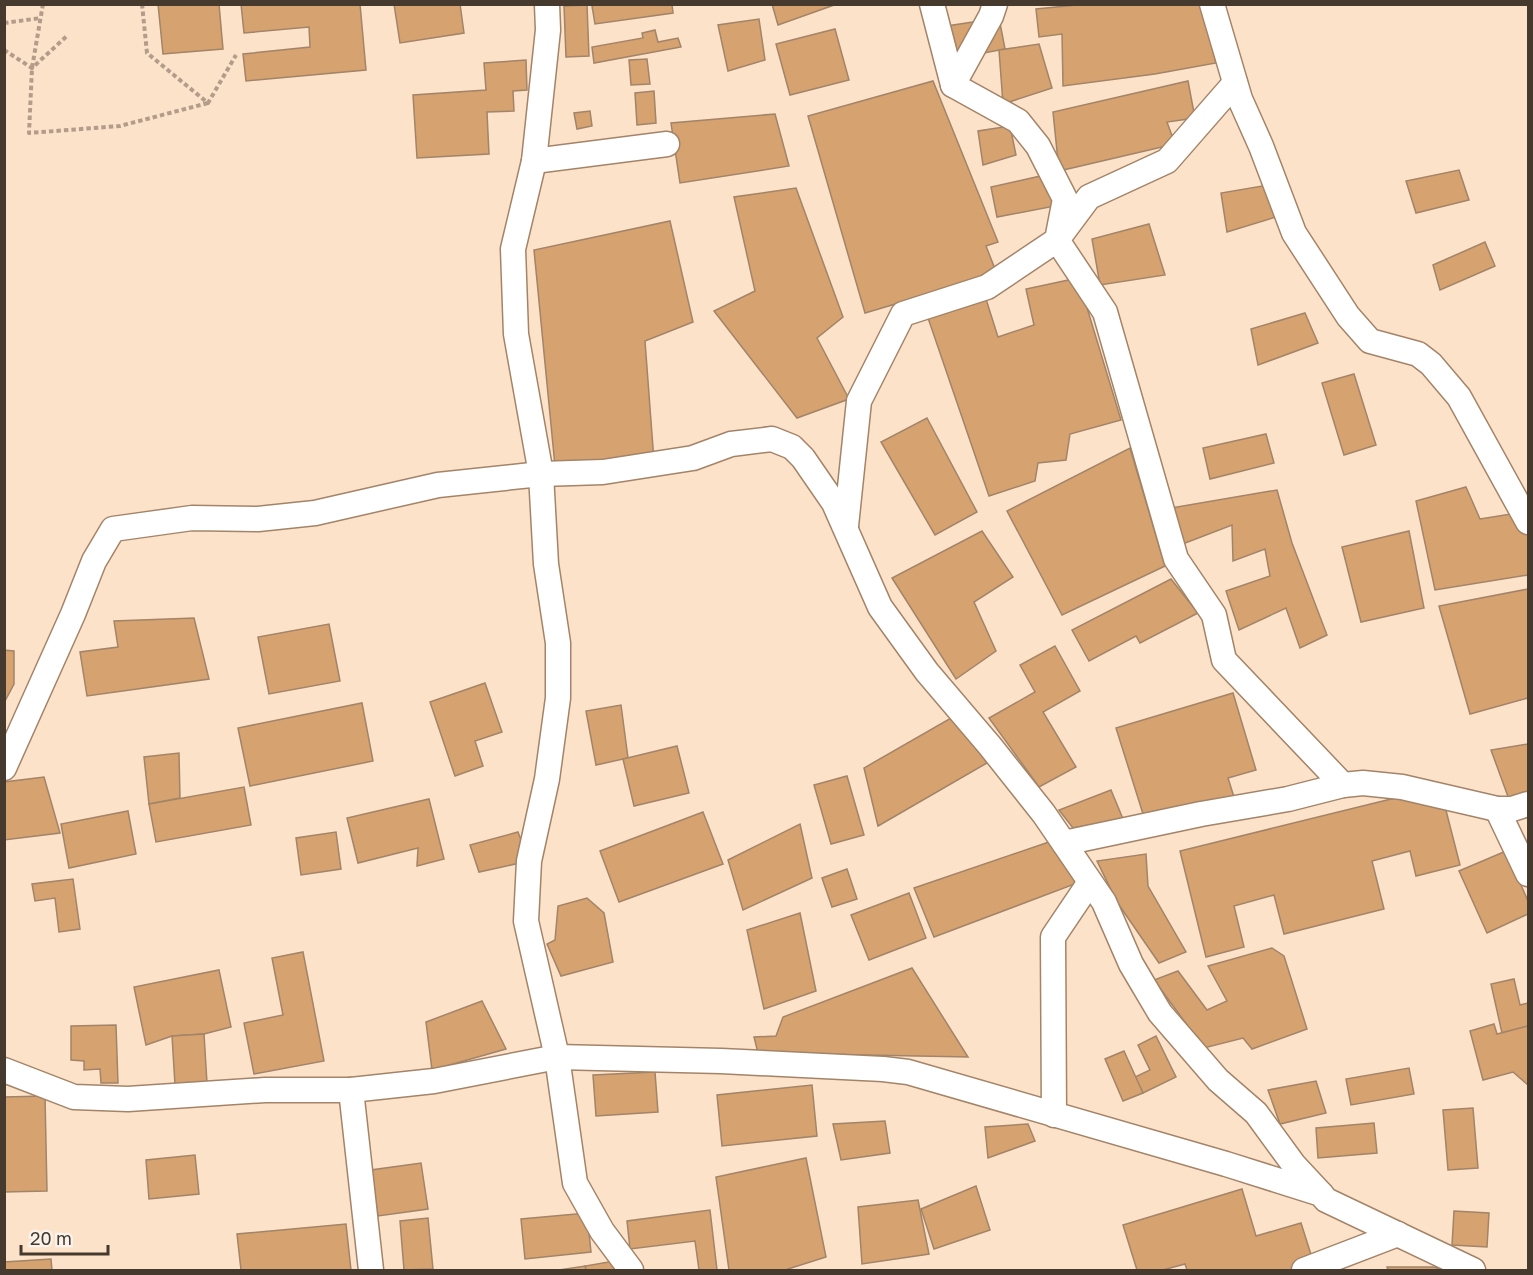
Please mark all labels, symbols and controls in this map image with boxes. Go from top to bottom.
scale bar [21,1218,108,1256]
text: 20 m [30,1227,72,1249]

